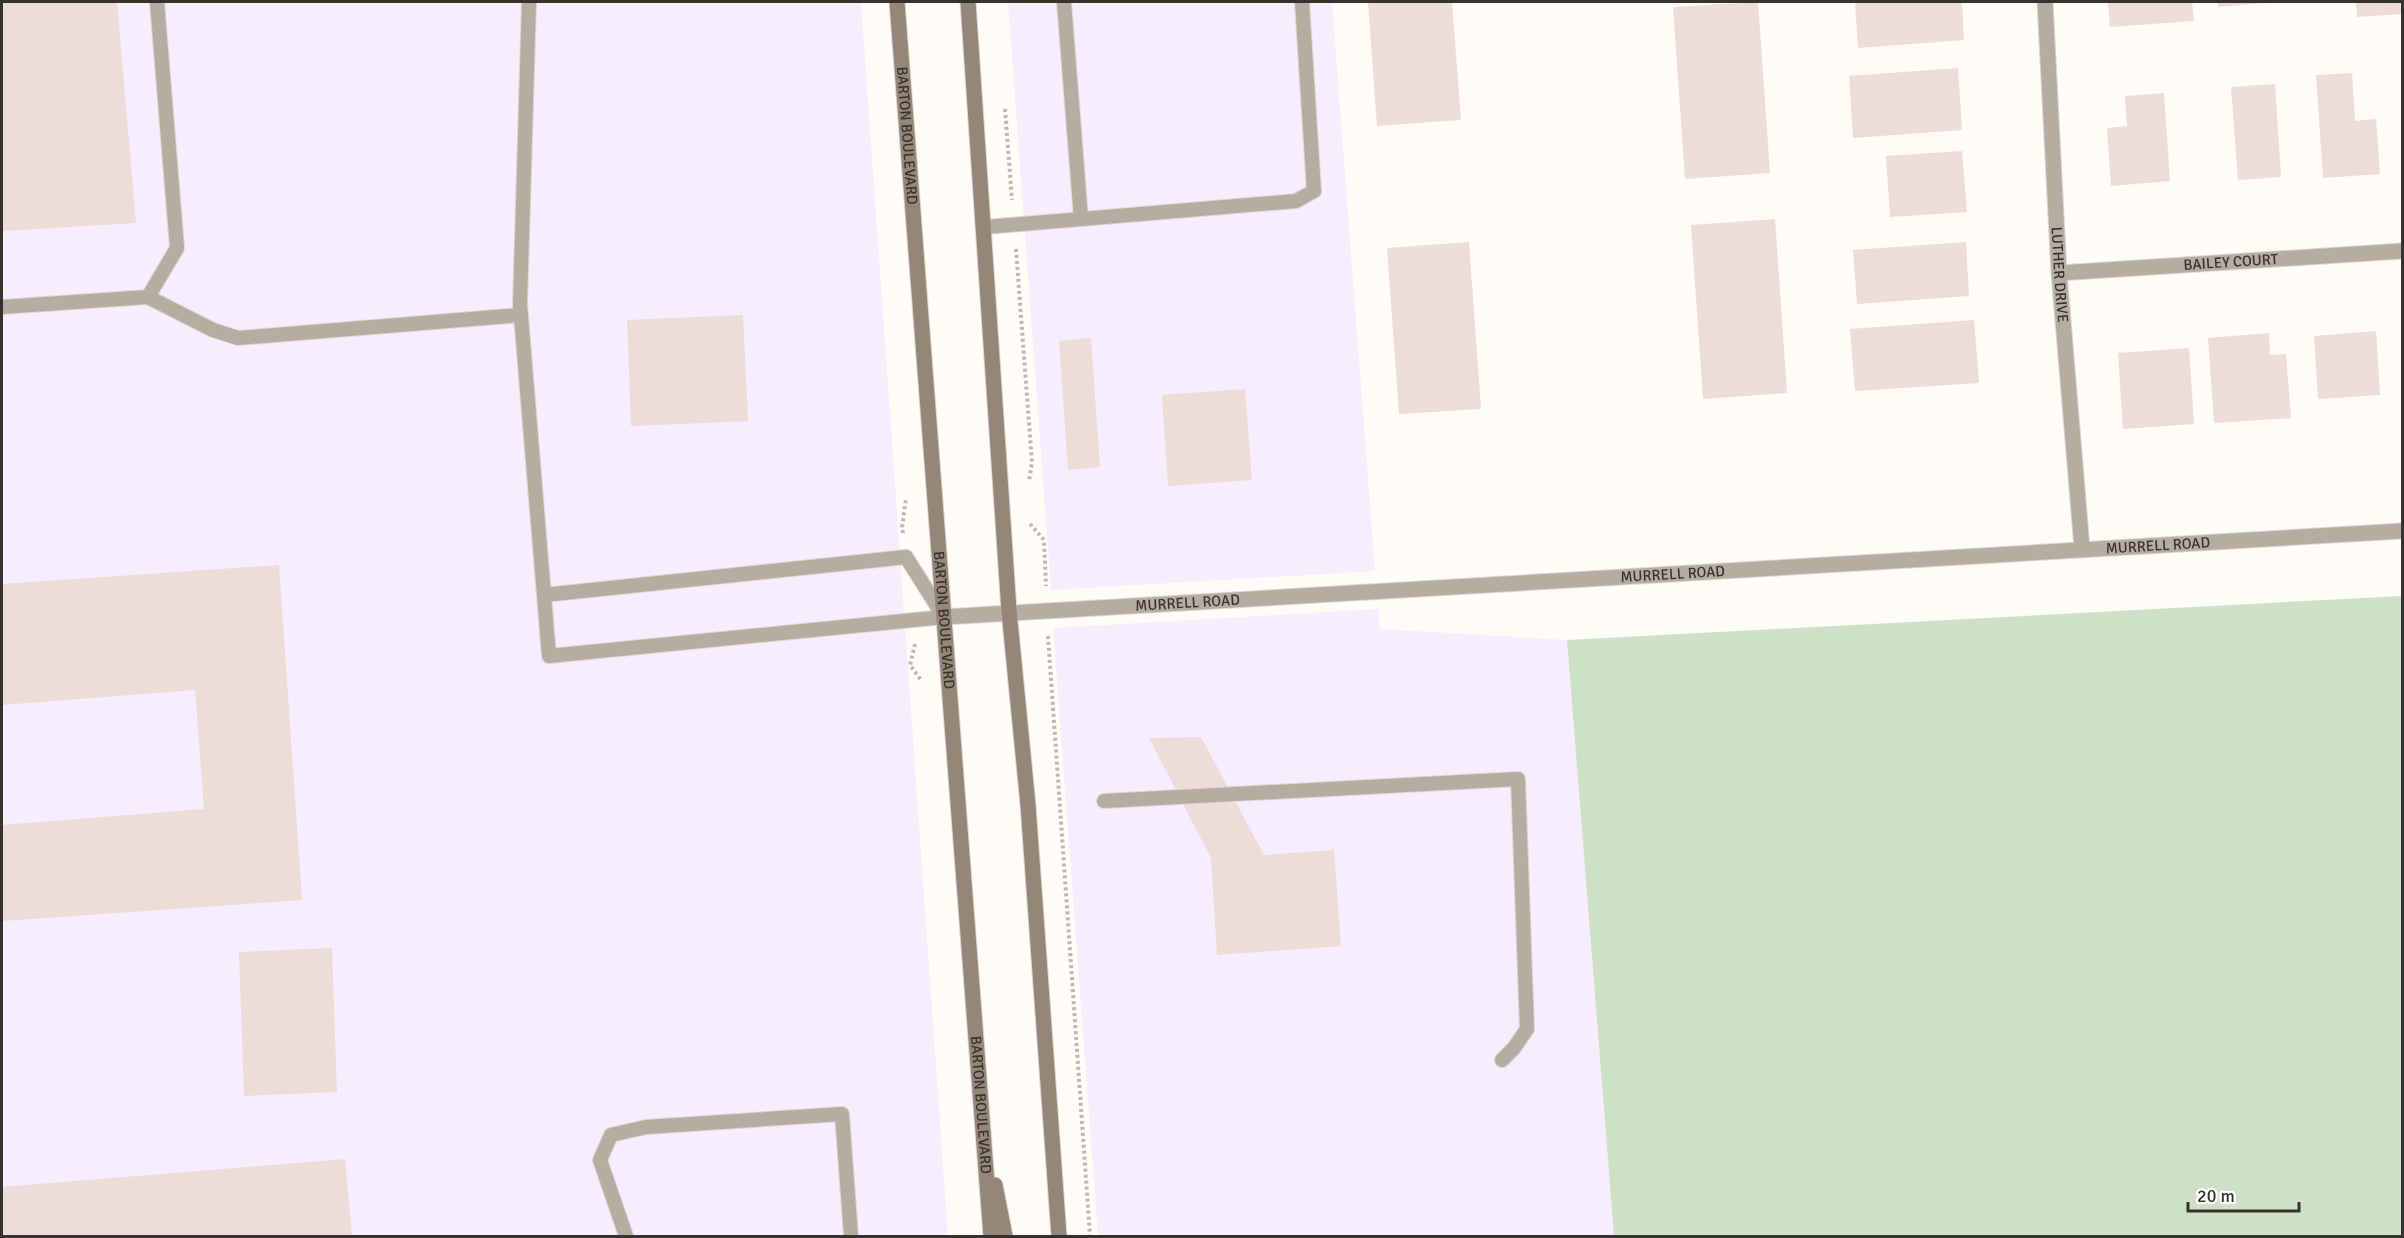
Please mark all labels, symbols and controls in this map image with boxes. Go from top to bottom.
street label: BARTON BOULEVARD [893,66,921,205]
street label: LUTHER DRIVE [2048,226,2072,323]
street label: BAILEY COURT [2183,250,2279,274]
street label: MURRELL ROAD [2105,533,2211,557]
street label: BARTON BOULEVARD [930,551,958,690]
street label: MURRELL ROAD [1620,562,1726,586]
street label: MURRELL ROAD [1135,591,1240,615]
street label: BARTON BOULEVARD [967,1035,995,1174]
scale bar [2188,1175,2299,1213]
text: 20 m [2197,1185,2235,1207]

